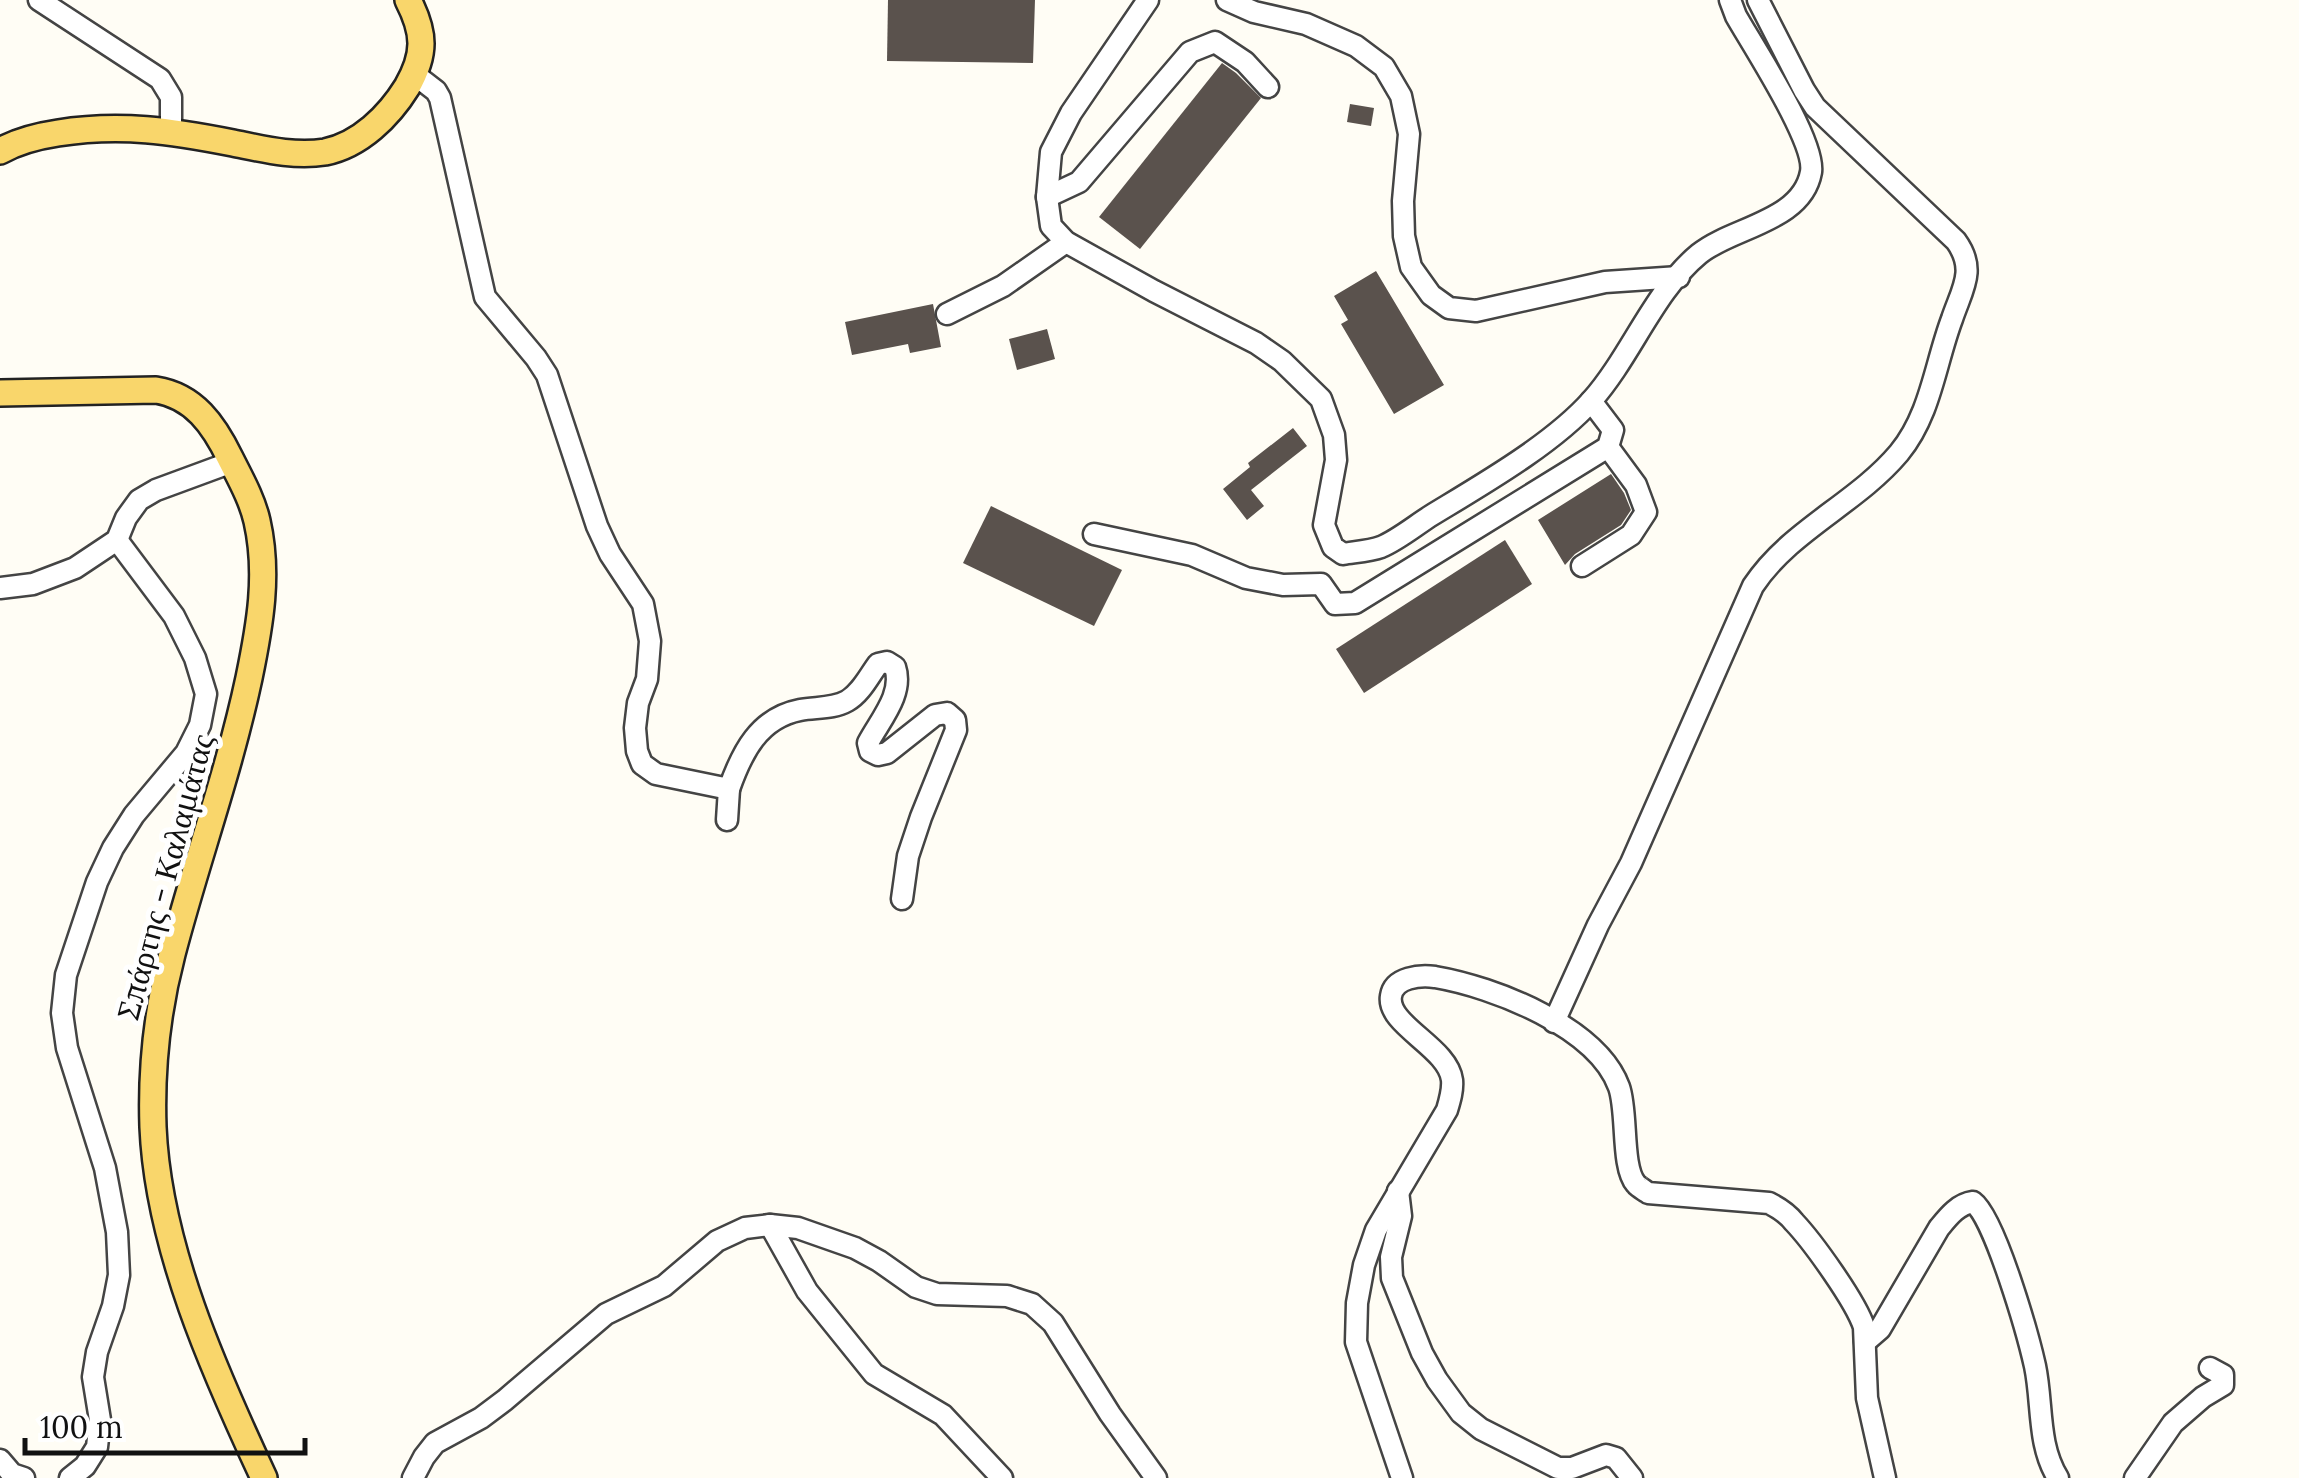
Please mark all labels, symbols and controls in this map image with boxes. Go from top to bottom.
street label: Σπάρτης - Καλαμάτας [107,729,222,1024]
scale bar [25,1393,305,1455]
text: 100 m [40,1408,123,1446]

